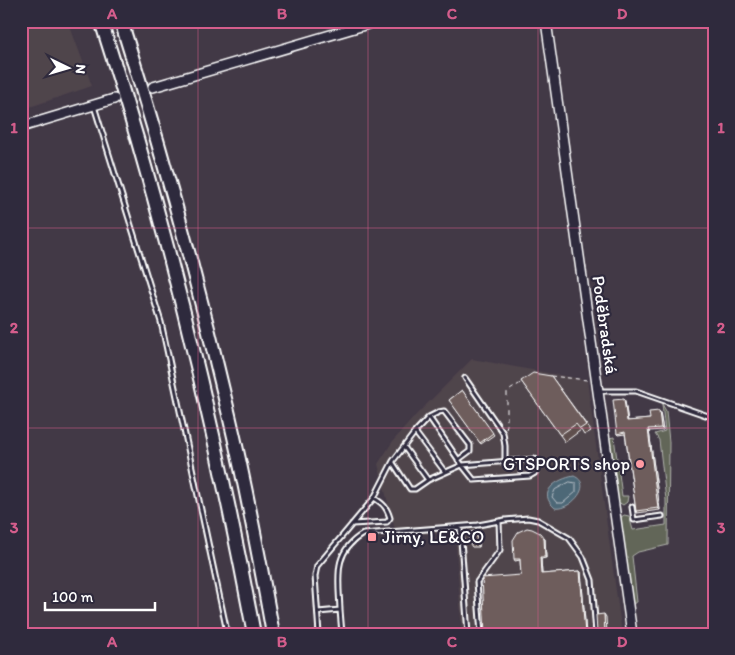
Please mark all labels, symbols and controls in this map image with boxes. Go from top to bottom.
text: A [106,4,118,23]
text: B [277,4,288,23]
text: C [447,4,458,23]
text: D [617,4,628,23]
north arrow [42,42,92,92]
text: N [72,64,89,75]
text: 1 [10,118,18,137]
text: 1 [717,118,725,137]
street label: Poděbradská [587,274,623,376]
text: 2 [10,318,19,337]
text: 2 [717,318,726,337]
place label: GTSPORTS shop [503,453,630,475]
marker: GTSPORTS shop [634,458,646,470]
text: 3 [10,518,19,537]
text: 3 [717,518,726,537]
place label: Jirny, LE&CO [382,526,484,548]
marker: Jirny, LE&CO [366,531,378,543]
scale bar [45,580,155,612]
text: 100 m [52,588,94,606]
text: A [106,632,118,651]
text: B [277,632,288,651]
text: C [447,632,458,651]
text: D [617,632,628,651]

